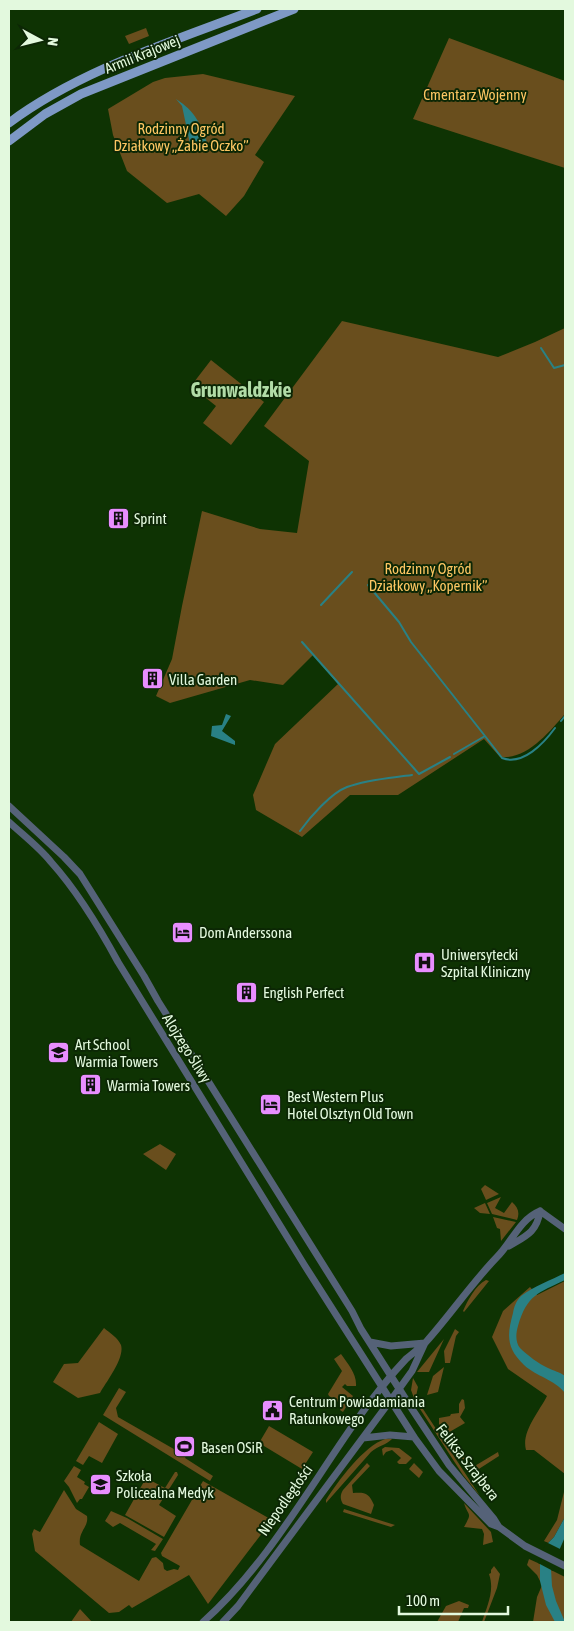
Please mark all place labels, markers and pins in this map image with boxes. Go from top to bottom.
building icon: Sprint [106,506,130,530]
place label: Sprint [134,510,167,527]
building icon: Villa Garden [141,667,165,691]
place label: Villa Garden [169,671,237,688]
hotel icon: Dom Anderssona [171,920,195,944]
place label: Dom Anderssona [199,924,292,941]
place label: Uniwersytecki Szpital Kliniczny [441,946,531,980]
hospital icon: Uniwersytecki Szpital Kliniczny [413,951,437,975]
building icon: English Perfect [235,980,259,1004]
place label: English Perfect [263,984,344,1001]
place label: Art School Warmia Towers [75,1036,158,1070]
school or university icon: Art School Warmia Towers [47,1041,71,1065]
building icon: Warmia Towers [79,1073,103,1097]
place label: Warmia Towers [107,1077,190,1094]
place label: Best Western Plus Hotel Olsztyn Old Town [287,1088,414,1122]
hotel icon: Best Western Plus Hotel Olsztyn Old Town [259,1093,283,1117]
place label: Centrum Powiadamiania Ratunkowego [289,1393,425,1427]
public building icon: Centrum Powiadamiania Ratunkowego [261,1398,285,1422]
sports icon: Basen OSiR [173,1435,197,1459]
place label: Basen OSiR [201,1439,263,1456]
place label: Szkoła Policealna Medyk [116,1467,214,1501]
school or university icon: Szkoła Policealna Medyk [88,1472,112,1496]

